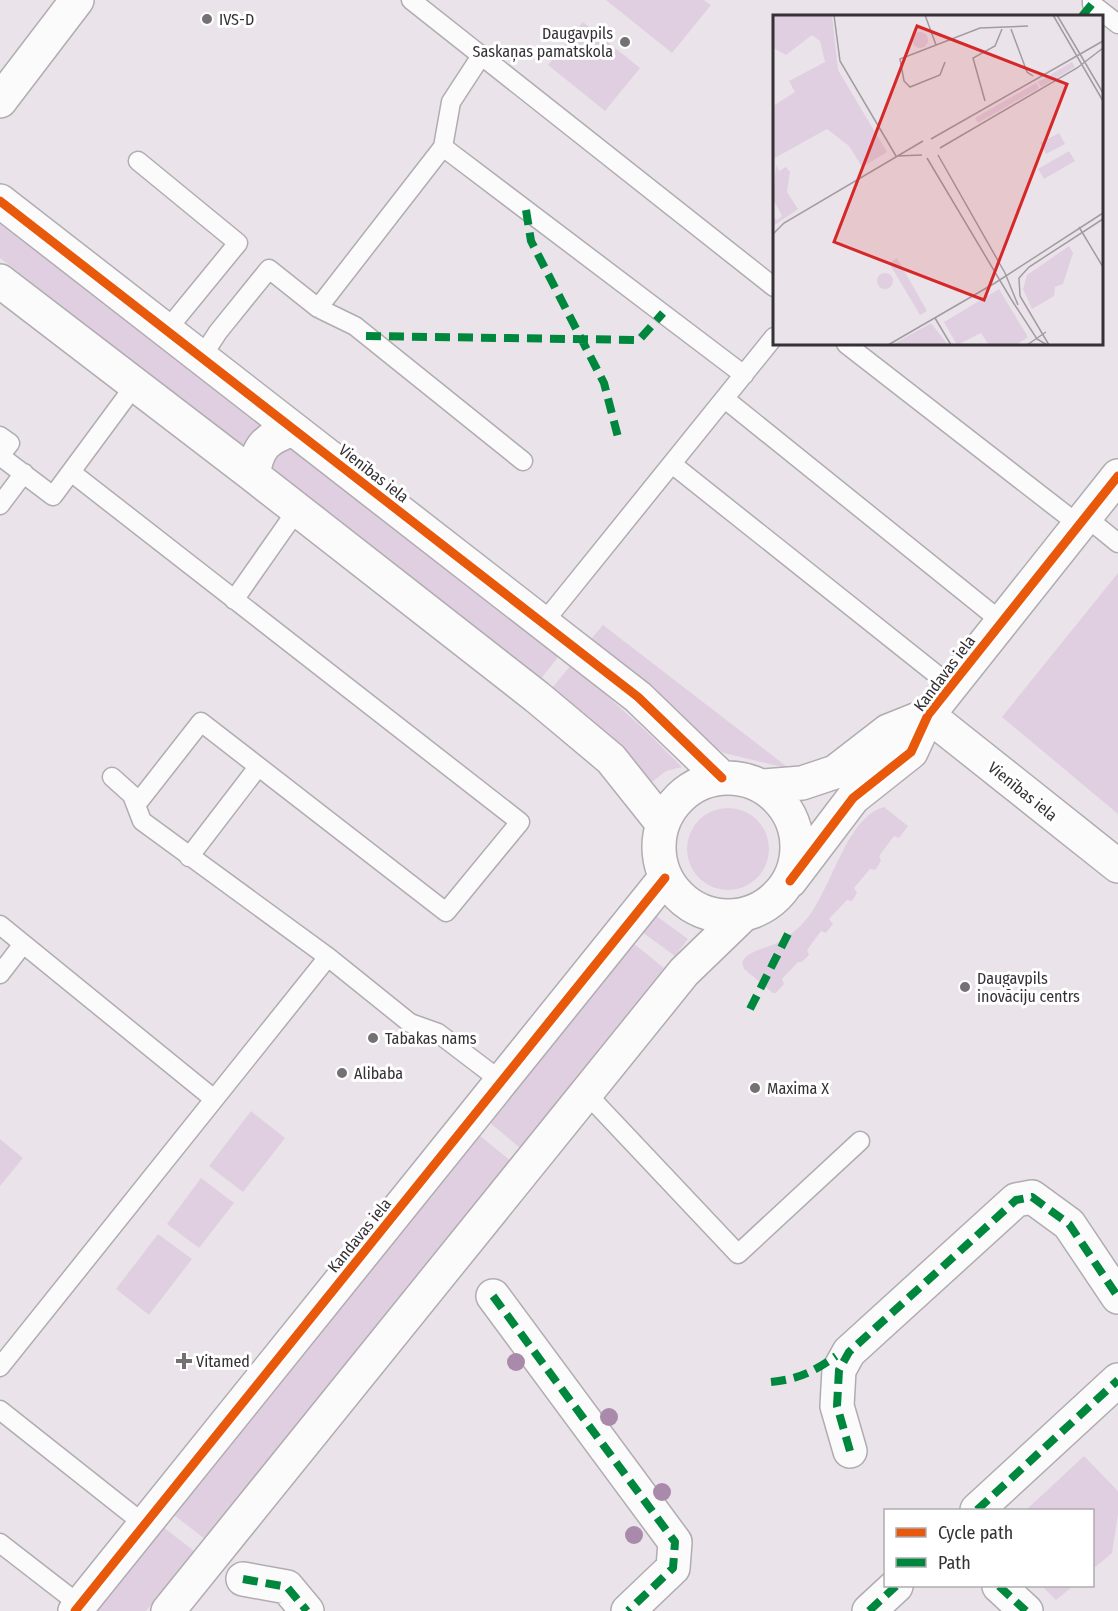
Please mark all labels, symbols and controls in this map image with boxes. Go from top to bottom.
place label: IVS-D [219,10,254,29]
marker: IVS-D [200,12,214,26]
inset map [773,15,1103,345]
place label: Daugavpils Saskaņas pamatskola [473,24,613,62]
marker: Daugavpils Saskaņas pamatskola [618,35,632,49]
street label: Vienības iela [335,440,412,507]
street label: Kandavas iela [910,632,979,715]
street label: Vienības iela [984,758,1061,825]
place label: Daugavpils inovāciju centrs [977,969,1080,1006]
marker: Daugavpils inovāciju centrs [958,980,972,994]
place label: Tabakas nams [385,1029,477,1048]
marker: Tabakas nams [366,1031,380,1045]
place label: Alibaba [354,1064,403,1083]
marker: Alibaba [335,1066,349,1080]
place label: Maxima X [767,1079,829,1098]
marker: Maxima X [748,1081,762,1095]
street label: Kandavas iela [324,1194,395,1276]
place label: Vitamed [196,1352,250,1371]
marker: Vitamed [177,1354,191,1368]
legend [884,1509,1094,1587]
text: Cycle path [938,1522,1013,1544]
text: Path [938,1552,971,1574]

